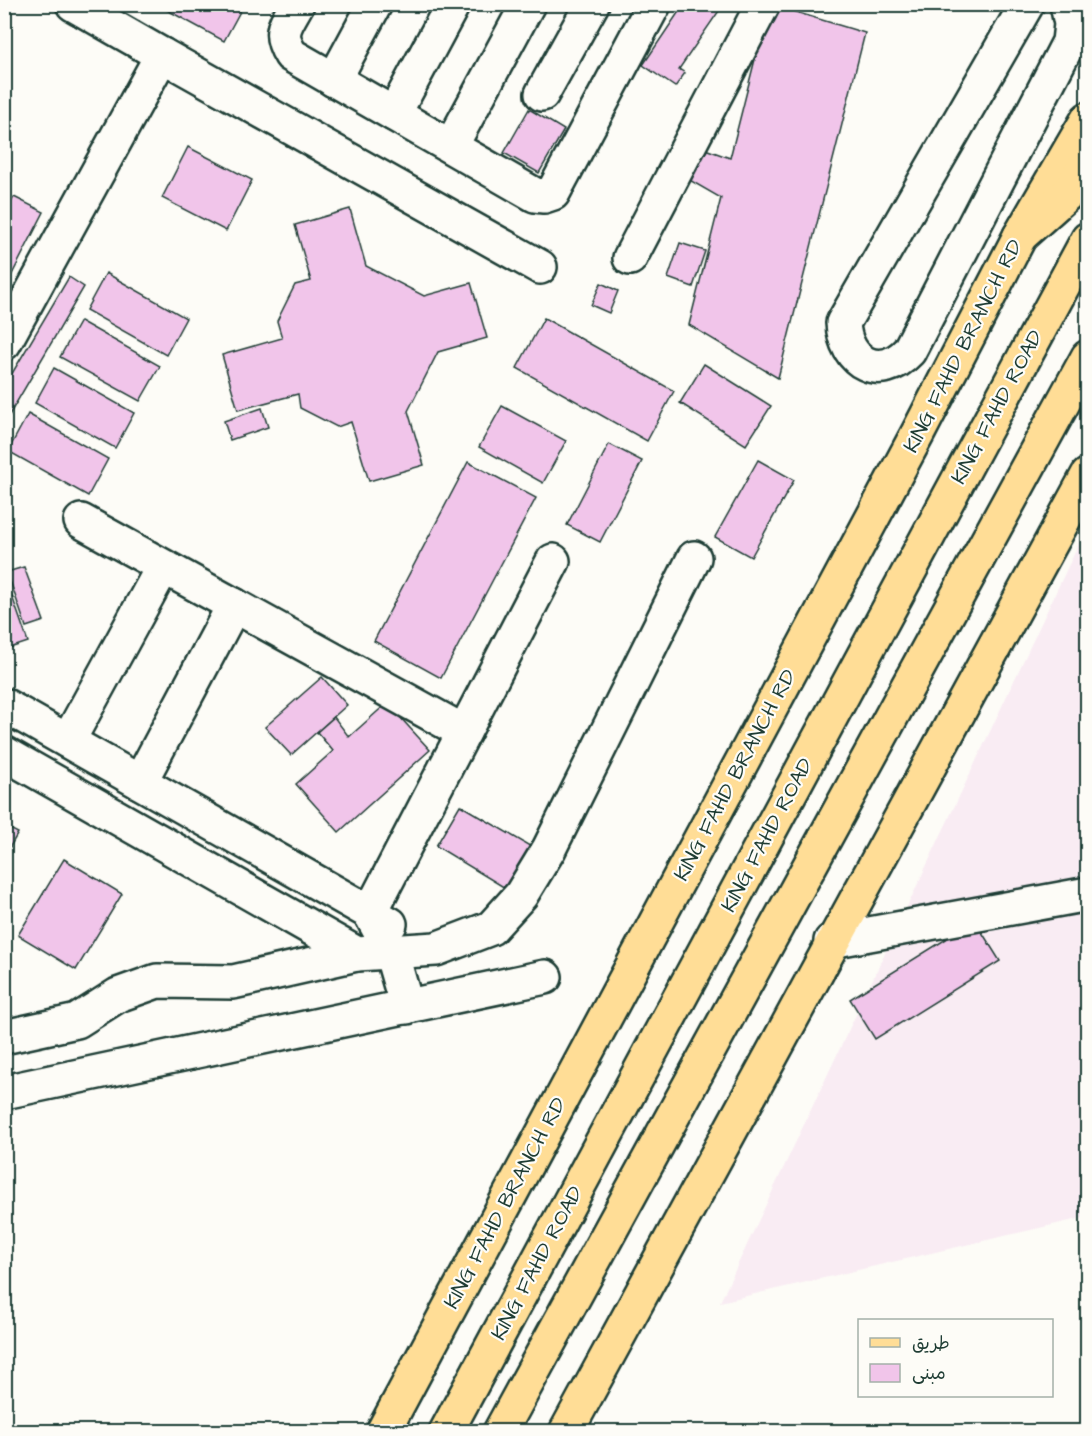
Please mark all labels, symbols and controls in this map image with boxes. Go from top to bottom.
street label: KING FAHD BRANCH RD [897,234,1030,458]
street label: KING FAHD ROAD [944,324,1050,489]
street label: KING FAHD BRANCH RD [667,664,803,886]
street label: KING FAHD ROAD [714,752,820,917]
street label: KING FAHD BRANCH RD [437,1092,573,1314]
street label: KING FAHD ROAD [484,1180,590,1345]
legend [858,1319,1053,1397]
text: طريق [912,1331,950,1356]
text: مبنى [912,1361,946,1386]

